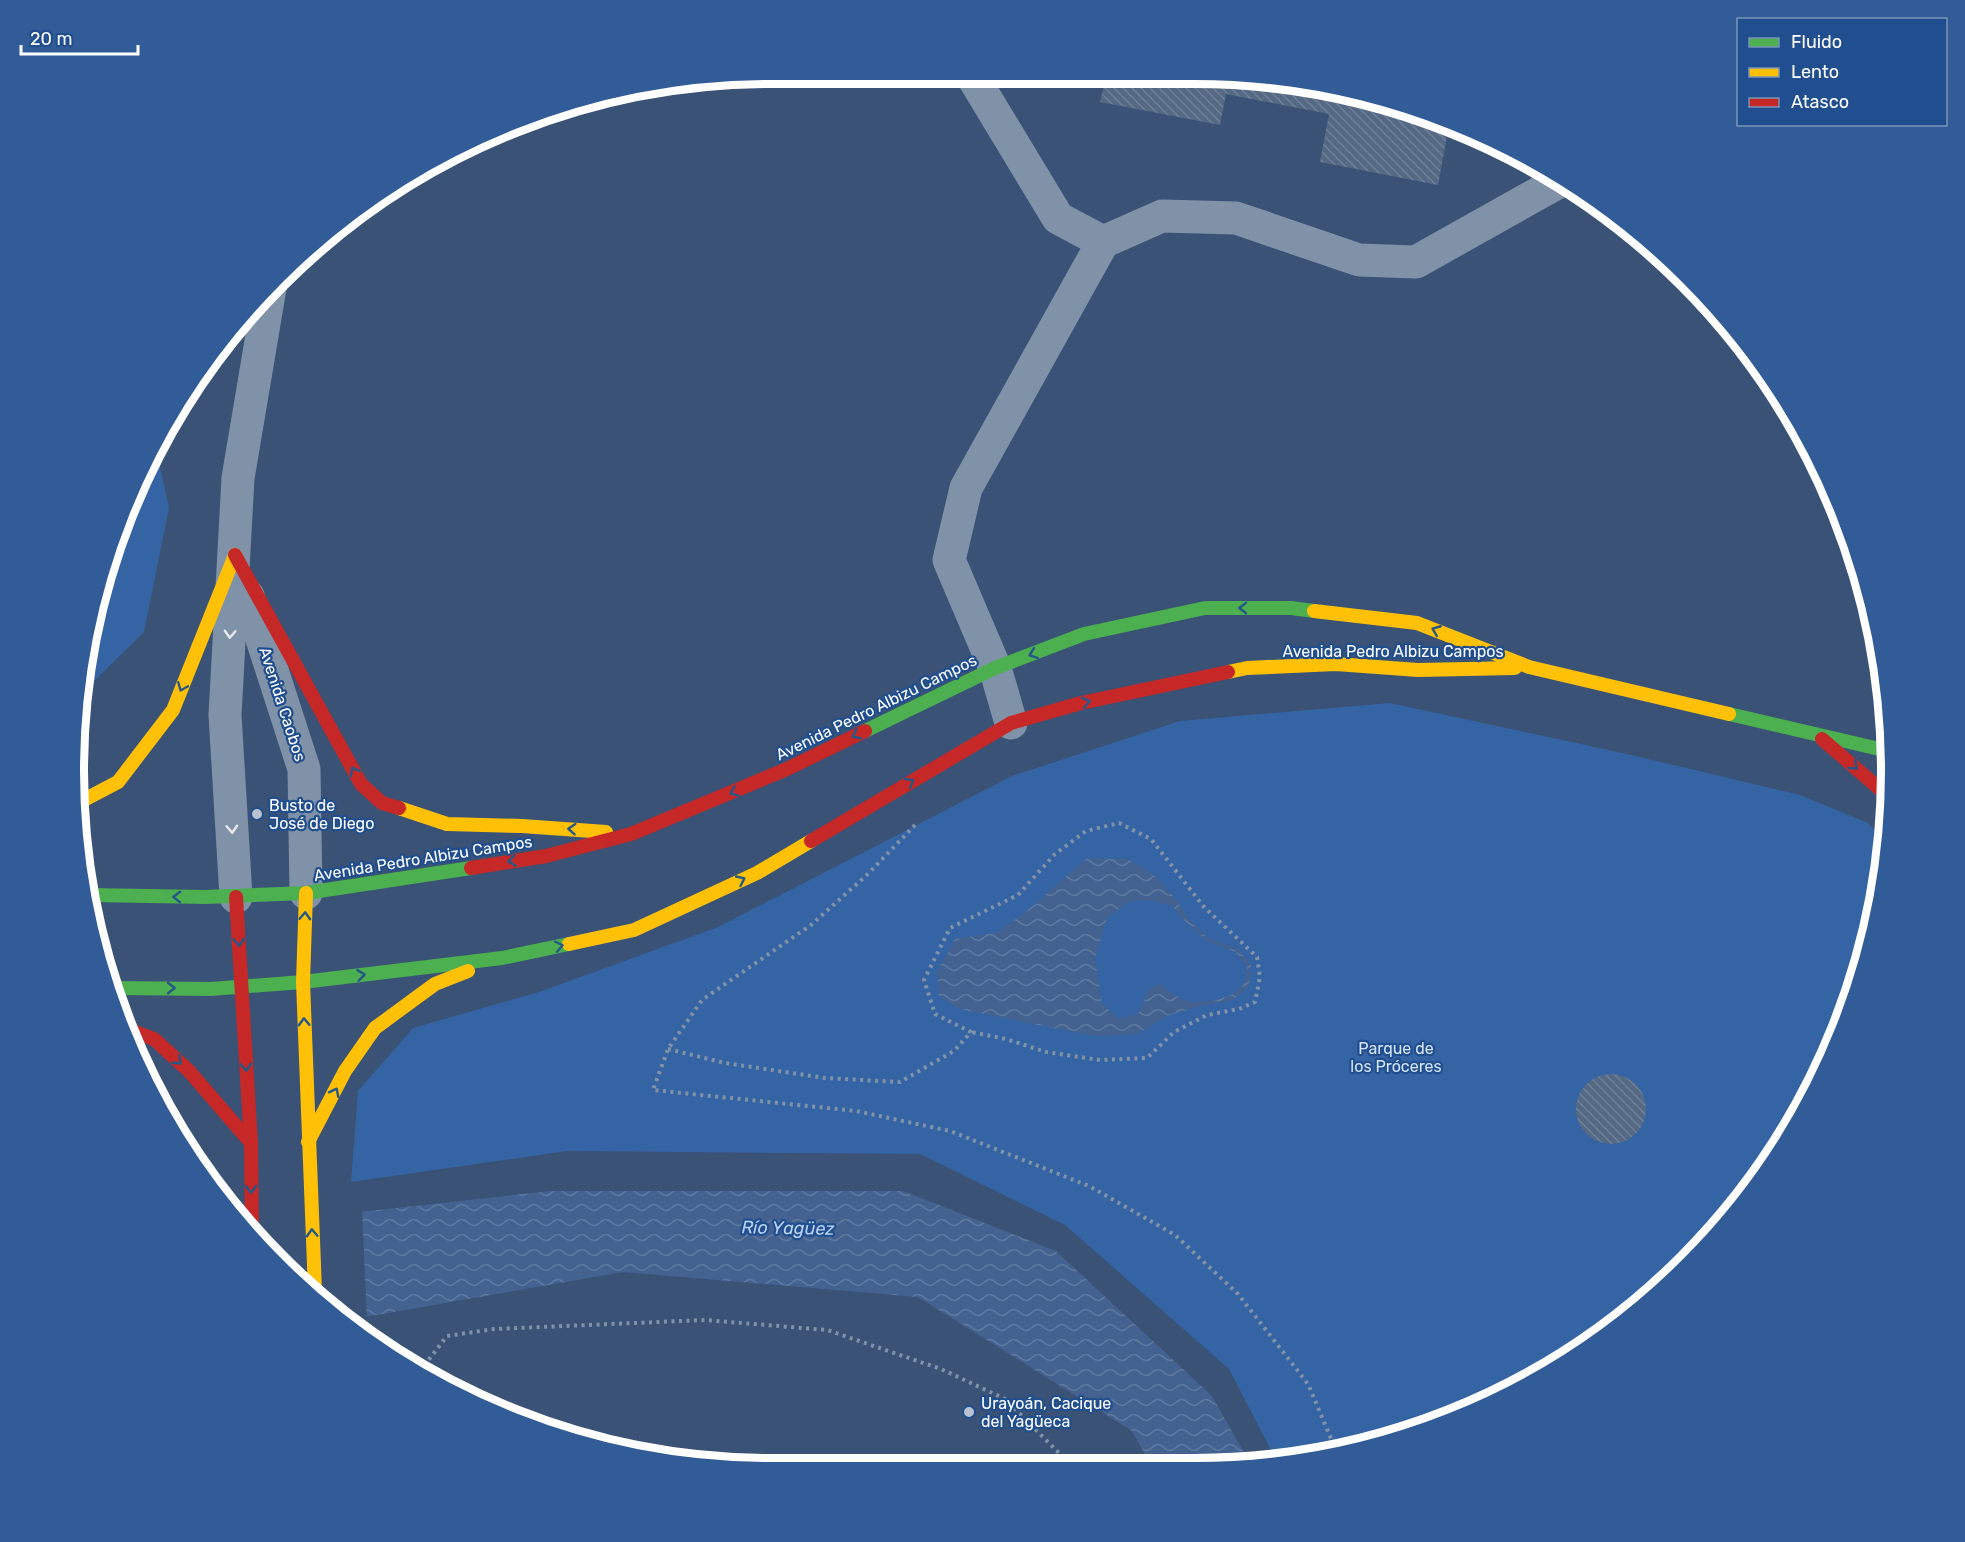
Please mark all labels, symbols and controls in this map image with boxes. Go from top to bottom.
scale bar [21,18,138,56]
legend [1737,18,1947,126]
text: 20 m [30,28,72,50]
text: Fluido [1791,31,1842,53]
text: Lento [1791,61,1839,83]
text: Atasco [1791,91,1849,113]
one-way arrow [1239,602,1248,614]
one-way arrow [1431,625,1442,637]
one-way arrow [224,630,237,639]
street label: Avenida Pedro Albizu Campos [1282,642,1504,661]
street label: Avenida Caobos [255,645,310,764]
one-way arrow [1029,646,1039,659]
street label: Avenida Pedro Albizu Campos [773,650,980,764]
one-way arrow [177,681,189,692]
one-way arrow [1080,696,1090,709]
one-way arrow [852,728,863,739]
one-way arrow [1847,759,1858,770]
one-way arrow [350,767,361,777]
one-way arrow [904,778,914,790]
one-way arrow [729,785,740,797]
place label: Busto de José de Diego [269,796,374,833]
marker: Busto de José de Diego [250,807,264,821]
one-way arrow [568,823,577,836]
one-way arrow [225,824,238,833]
street label: Avenida Pedro Albizu Campos [312,832,534,885]
one-way arrow [508,855,517,867]
one-way arrow [735,876,746,888]
one-way arrow [173,891,182,903]
one-way arrow [299,912,312,921]
one-way arrow [232,938,245,947]
one-way arrow [553,940,563,953]
one-way arrow [356,969,365,982]
one-way arrow [166,982,175,994]
one-way arrow [297,1018,310,1027]
park label: Parque de los Próceres [1350,1039,1442,1076]
one-way arrow [171,1054,182,1065]
one-way arrow [240,1063,253,1072]
one-way arrow [327,1087,339,1098]
one-way arrow [245,1185,258,1194]
water label: Río Yagüez [741,1216,835,1240]
one-way arrow [306,1228,319,1237]
place label: Urayoán, Cacique del Yagüeca [981,1394,1111,1431]
marker: Urayoán, Cacique del Yagüeca [962,1405,976,1419]

